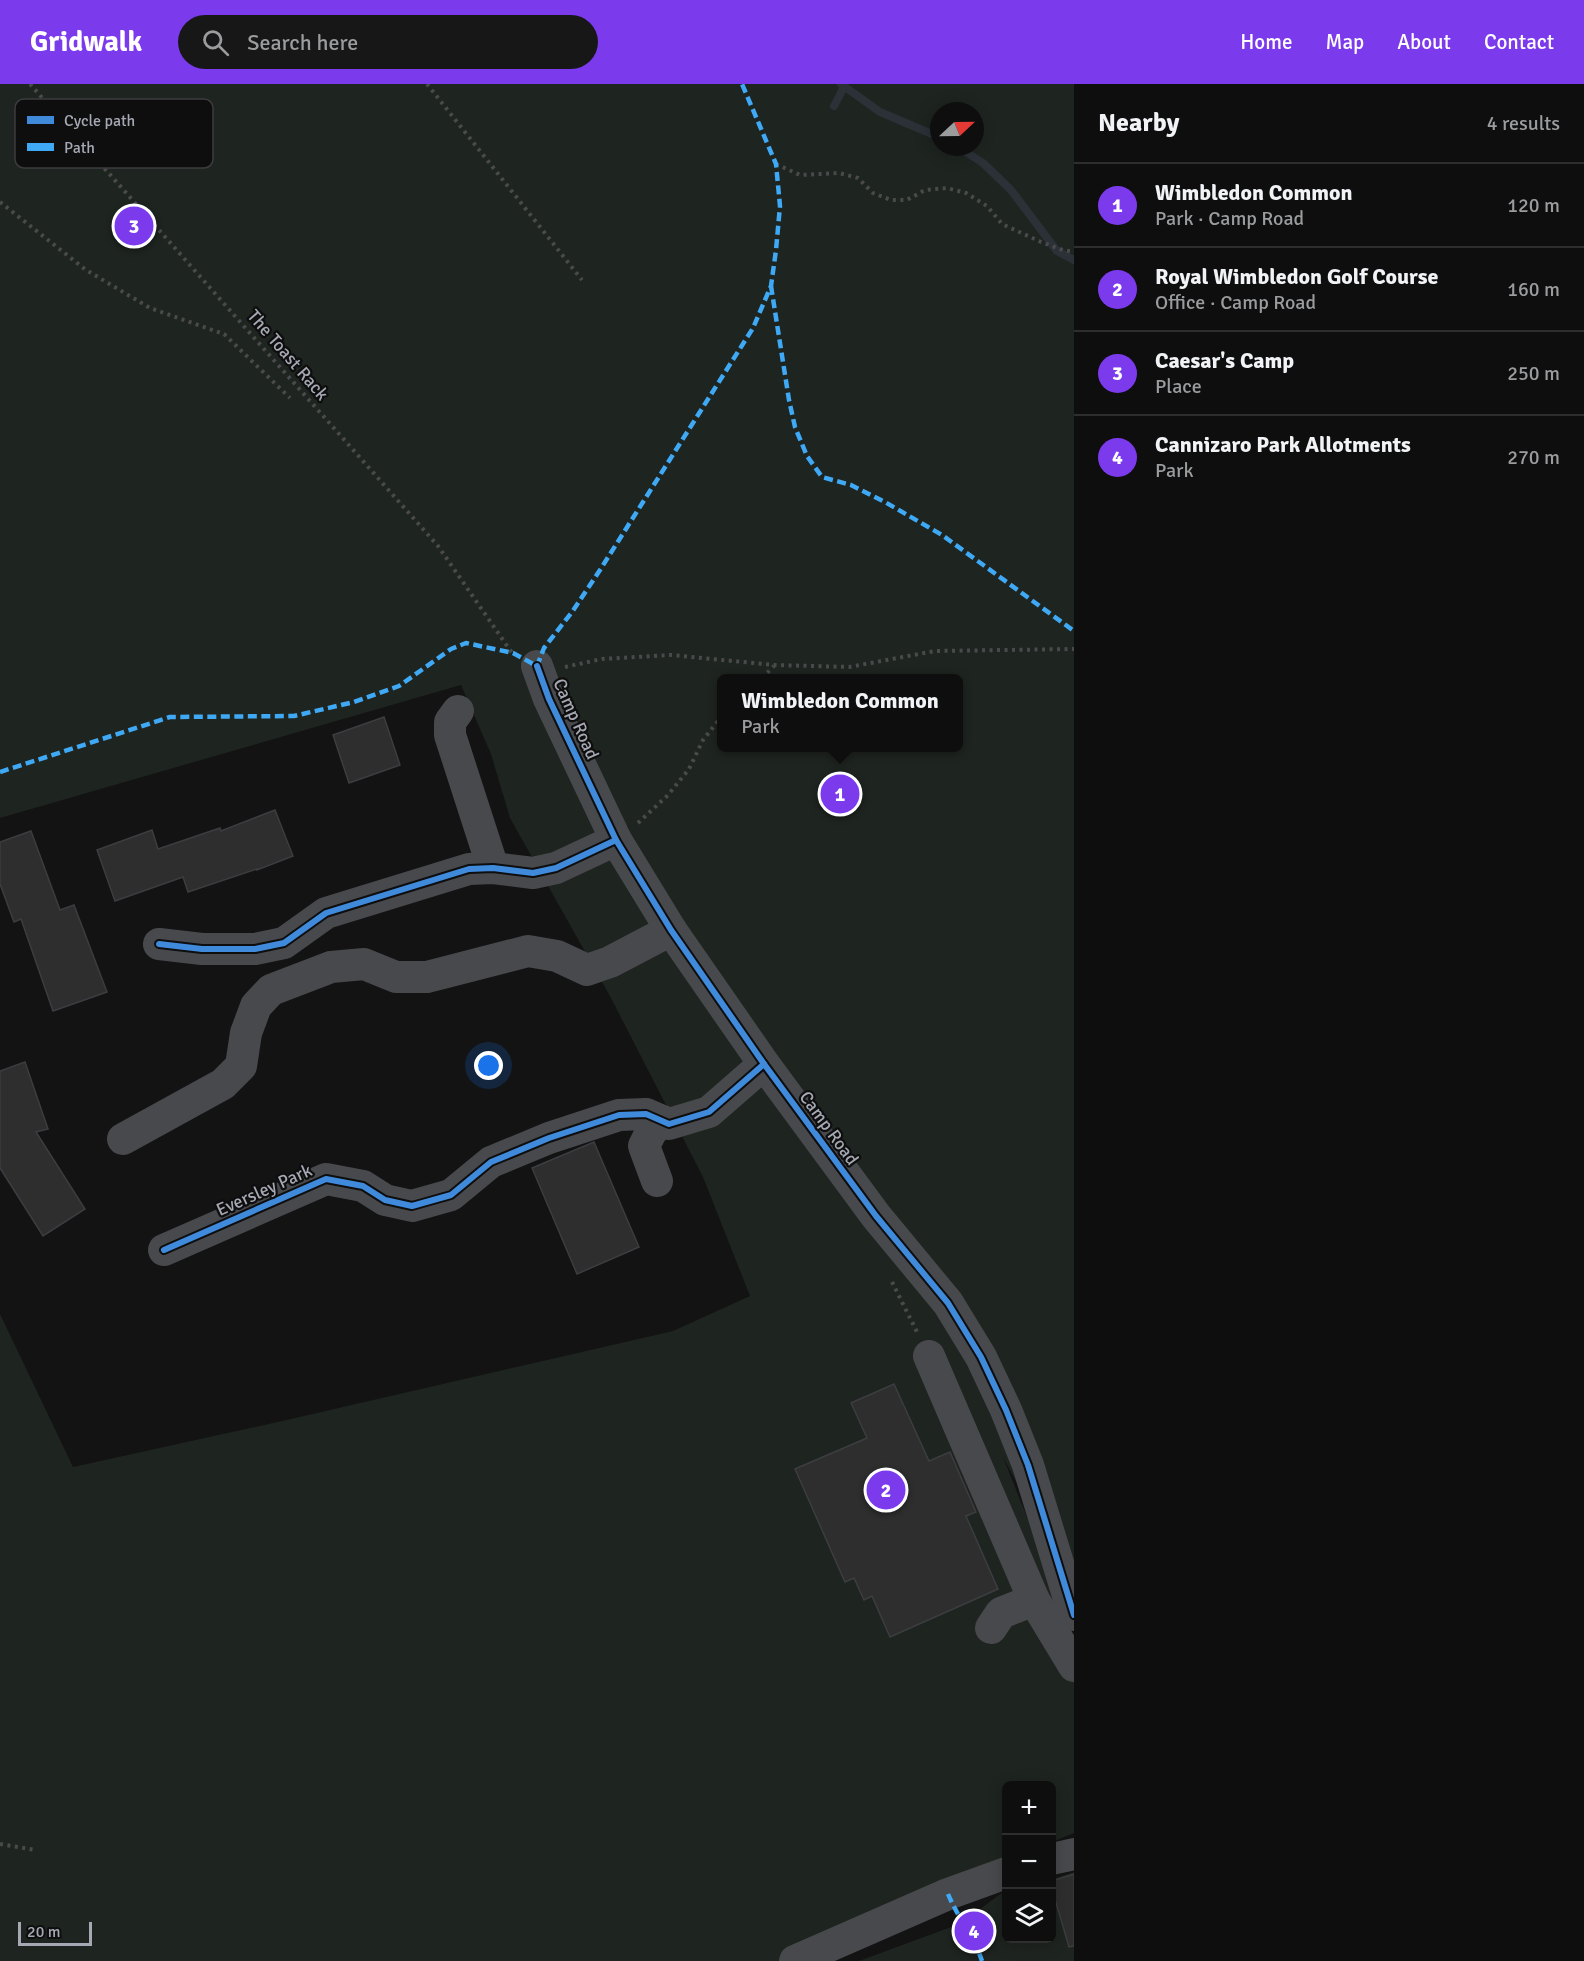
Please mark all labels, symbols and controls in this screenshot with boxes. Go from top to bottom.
search box [178,15,598,69]
text: Gridwalk [30,25,142,59]
icon: search [199,26,232,59]
text: Search here [247,29,358,56]
text: Home [1240,29,1293,55]
text: Map [1326,29,1364,55]
text: About [1397,29,1451,55]
text: Contact [1484,29,1554,55]
legend [15,99,213,168]
north arrow [930,102,984,156]
text: Nearby [1098,107,1179,139]
text: Cycle path [64,111,135,131]
text: 4 results [1487,111,1560,136]
text: Path [64,138,95,158]
text: Wimbledon Common [1155,179,1353,206]
text: 1 [1112,193,1123,218]
text: 120 m [1507,193,1560,218]
pin: 3 [114,204,154,248]
text: Park · Camp Road [1155,206,1304,231]
text: Royal Wimbledon Golf Course [1155,263,1438,290]
text: 2 [1112,277,1123,302]
text: 160 m [1507,277,1560,302]
text: Office · Camp Road [1155,290,1316,315]
street label: The Toast Rack [243,305,333,405]
text: Caesar's Camp [1155,347,1294,374]
text: 3 [1112,361,1123,386]
text: 250 m [1507,361,1560,386]
text: Place [1155,374,1202,399]
text: Cannizaro Park Allotments [1155,431,1411,458]
text: 4 [1112,445,1123,470]
text: 270 m [1507,445,1560,470]
text: Park [1155,458,1193,483]
popup [717,674,963,752]
street label: Camp Road [548,675,604,763]
text: Wimbledon Common [741,687,939,714]
text: Park [741,714,780,739]
pin: 1 [820,772,860,816]
your location [474,1051,503,1080]
street label: Camp Road [795,1087,863,1169]
street label: Eversley Park [213,1159,315,1221]
pin: 2 [866,1468,906,1512]
map controls [1002,1781,1056,1943]
button: + [1002,1781,1056,1835]
button: − [1002,1835,1056,1889]
button: layers [1002,1889,1056,1943]
pin: 4 [954,1908,994,1954]
scale bar [18,1919,92,1946]
text: 20 m [27,1922,61,1942]

